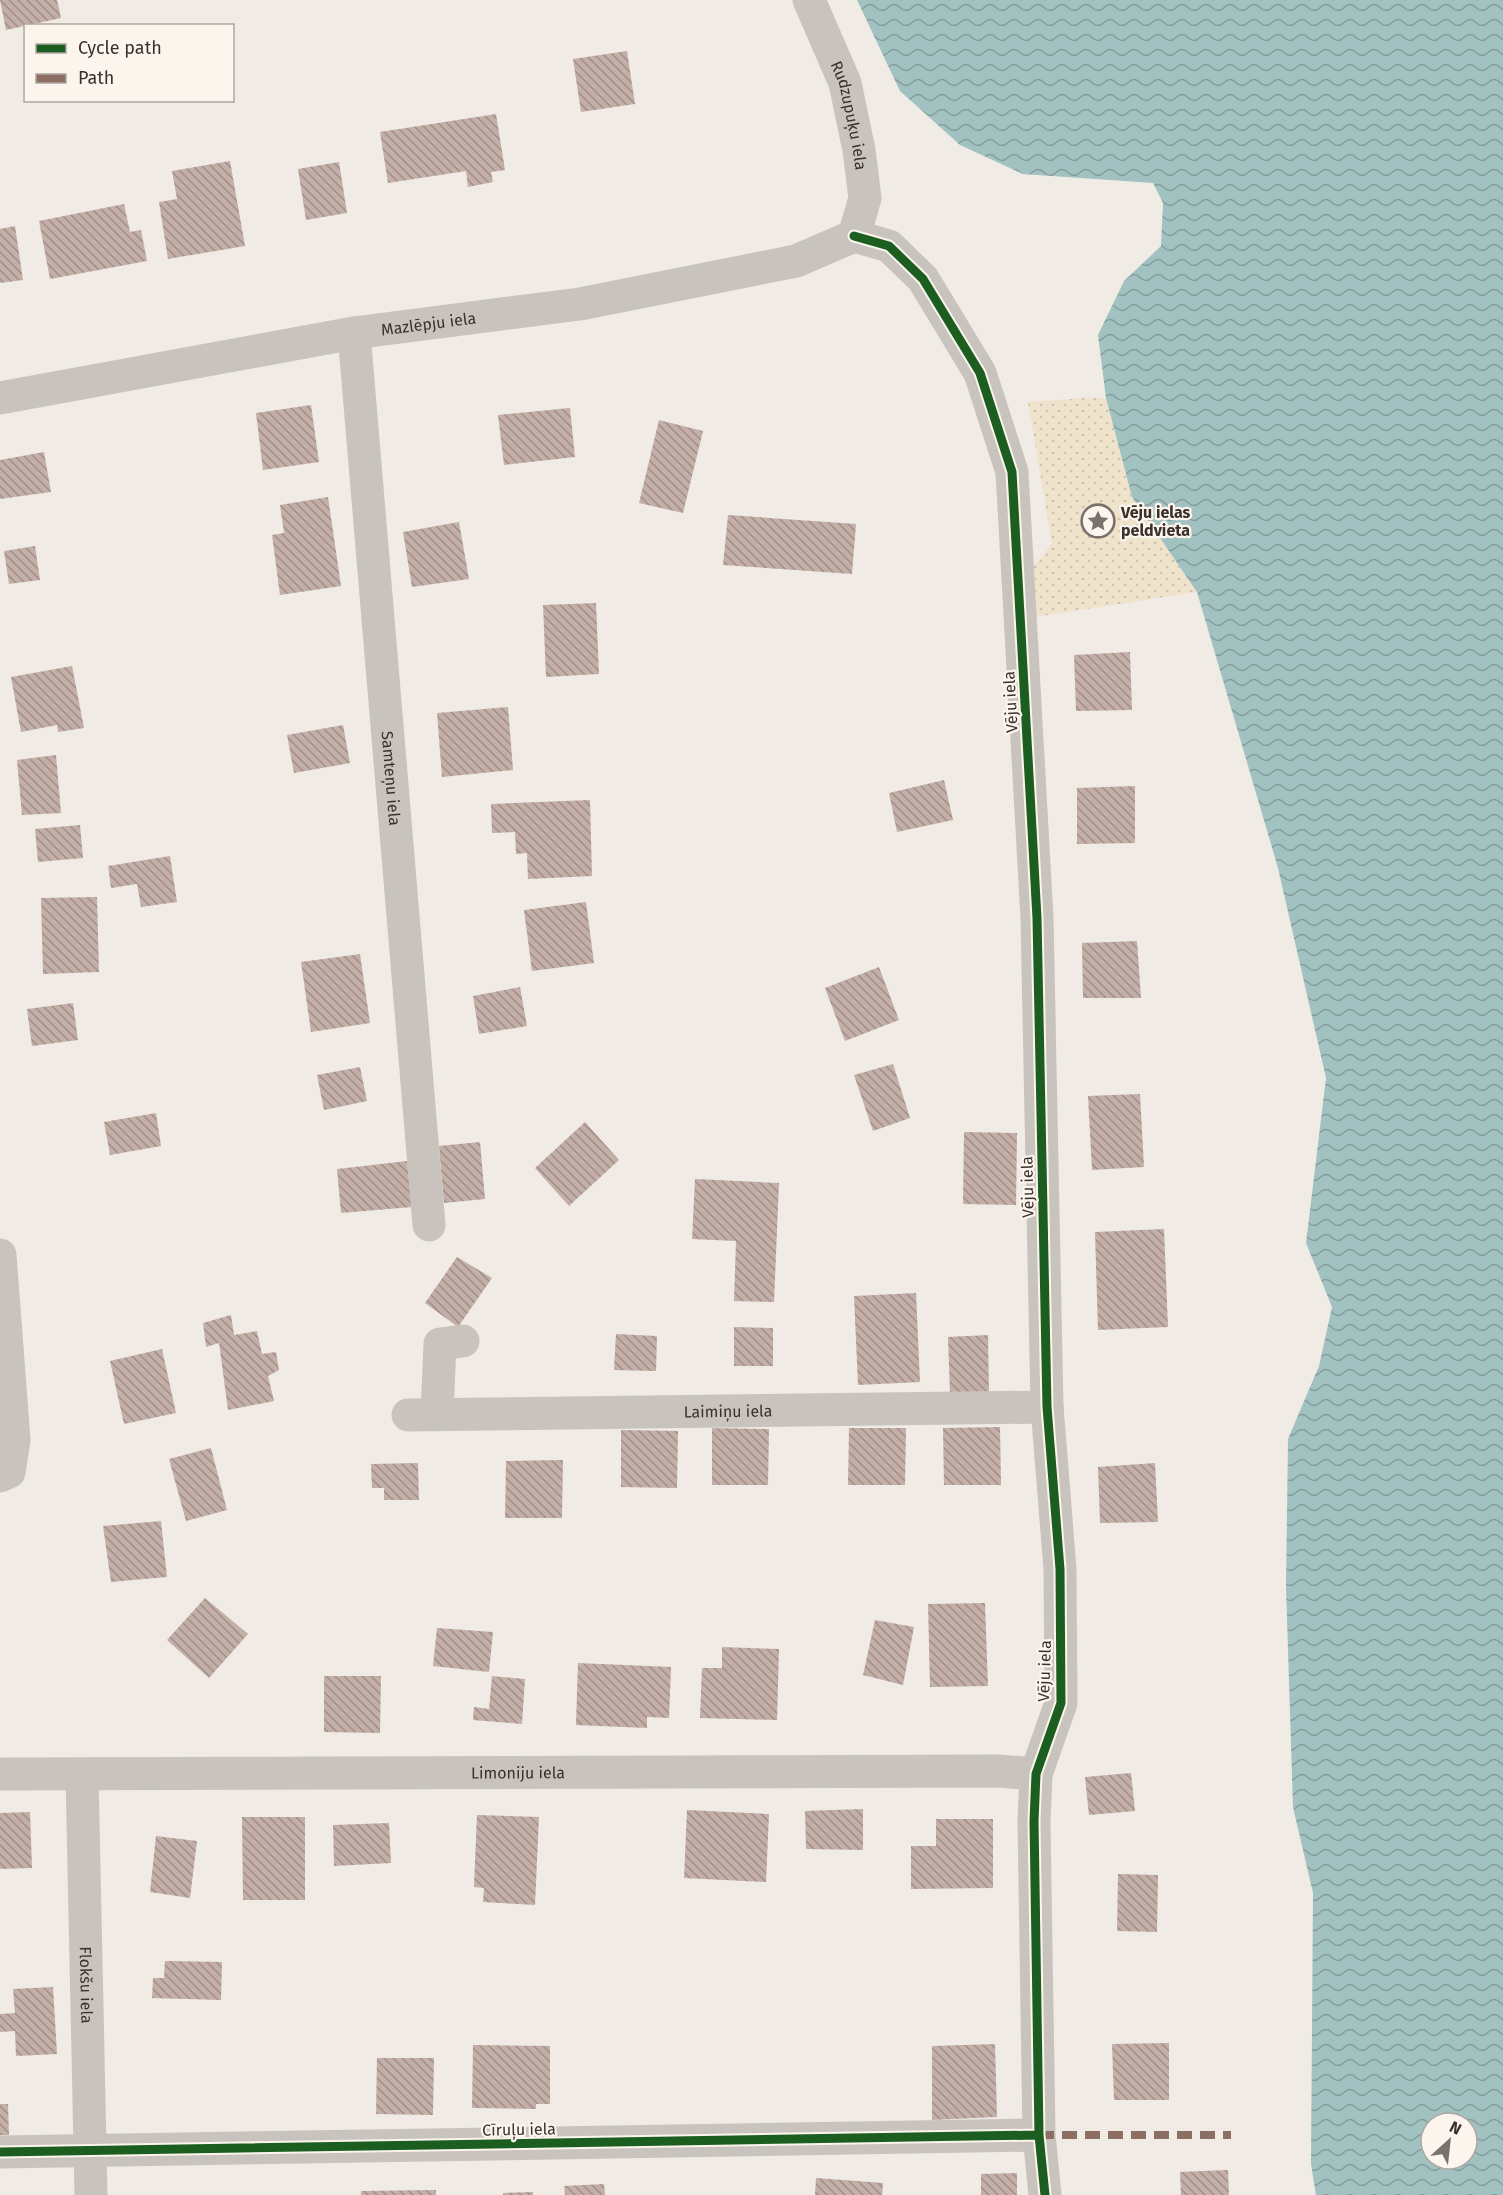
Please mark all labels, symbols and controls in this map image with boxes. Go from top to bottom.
legend [24,24,234,102]
text: Cycle path [78,37,162,59]
street label: Rudzupuķu iela [827,58,870,171]
text: Path [78,67,114,89]
street label: Mazlēpju iela [380,308,477,339]
place icon: Vēju ielas peldvieta [1080,503,1116,539]
place label: Vēju ielas peldvieta [1120,503,1191,540]
street label: Vēju iela [999,671,1022,733]
street label: Samteņu iela [378,730,404,827]
street label: Vēju iela [1017,1156,1038,1218]
street label: Laimiņu iela [683,1401,773,1422]
street label: Vēju iela [1034,1640,1055,1702]
street label: Limoniju iela [471,1763,565,1783]
street label: Flokšu iela [76,1946,96,2024]
north arrow [1419,2111,1479,2171]
text: N [1447,2117,1465,2139]
street label: Cīruļu iela [482,2119,556,2141]

